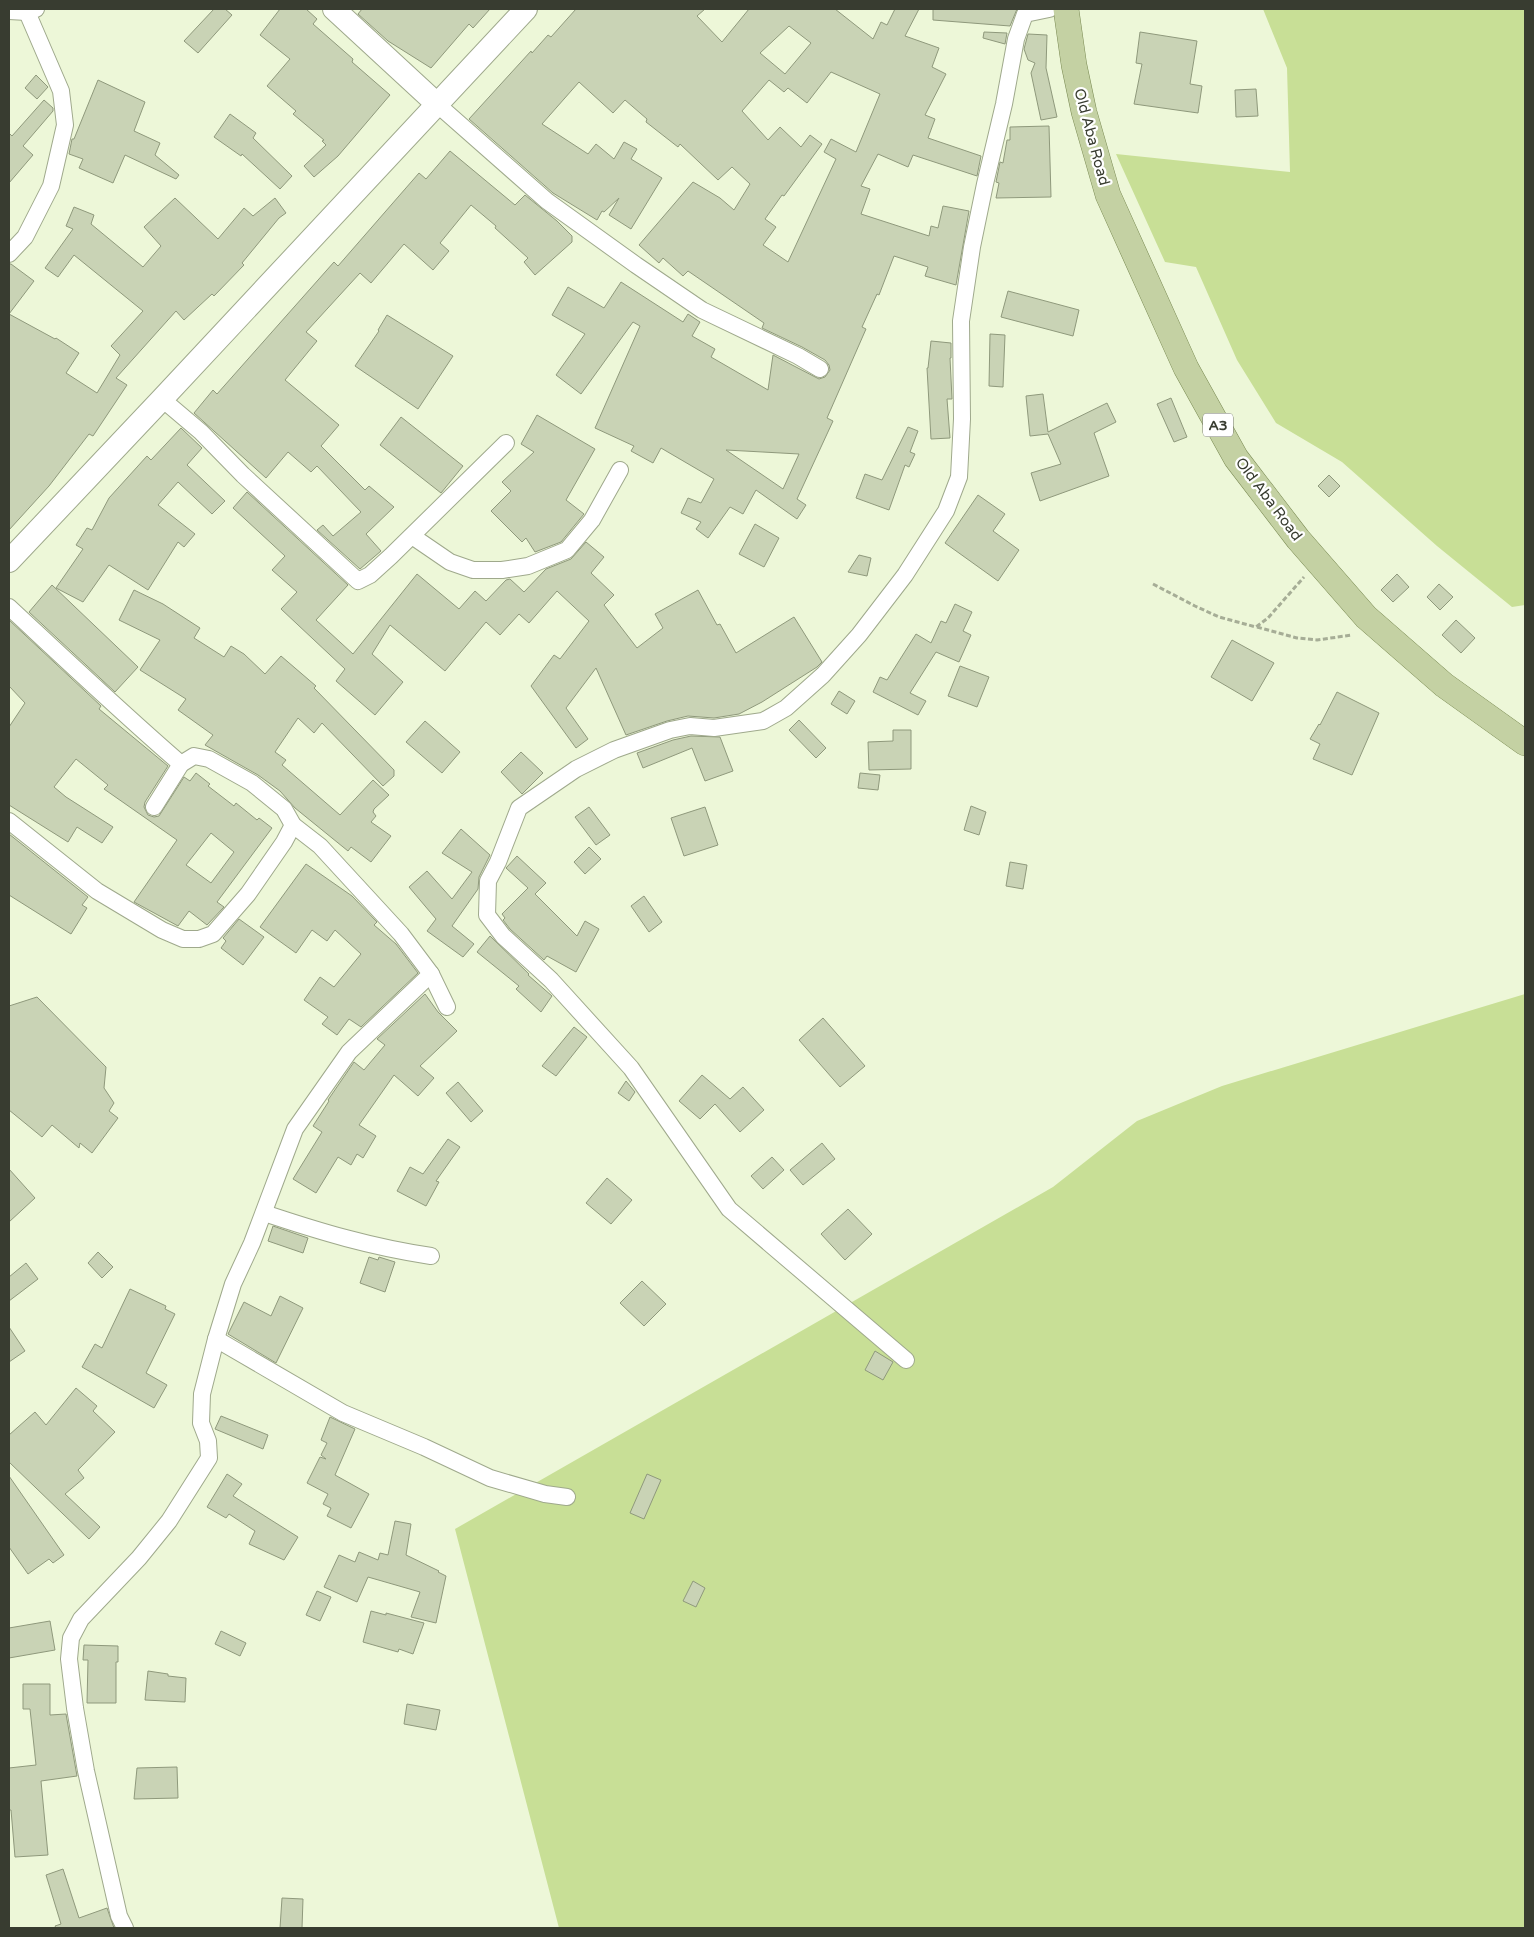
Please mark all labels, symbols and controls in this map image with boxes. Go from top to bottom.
street label: Old Aba Road [1070,86,1114,188]
road number: A3 [1203,414,1233,436]
street label: Old Aba Road [1232,454,1306,544]

